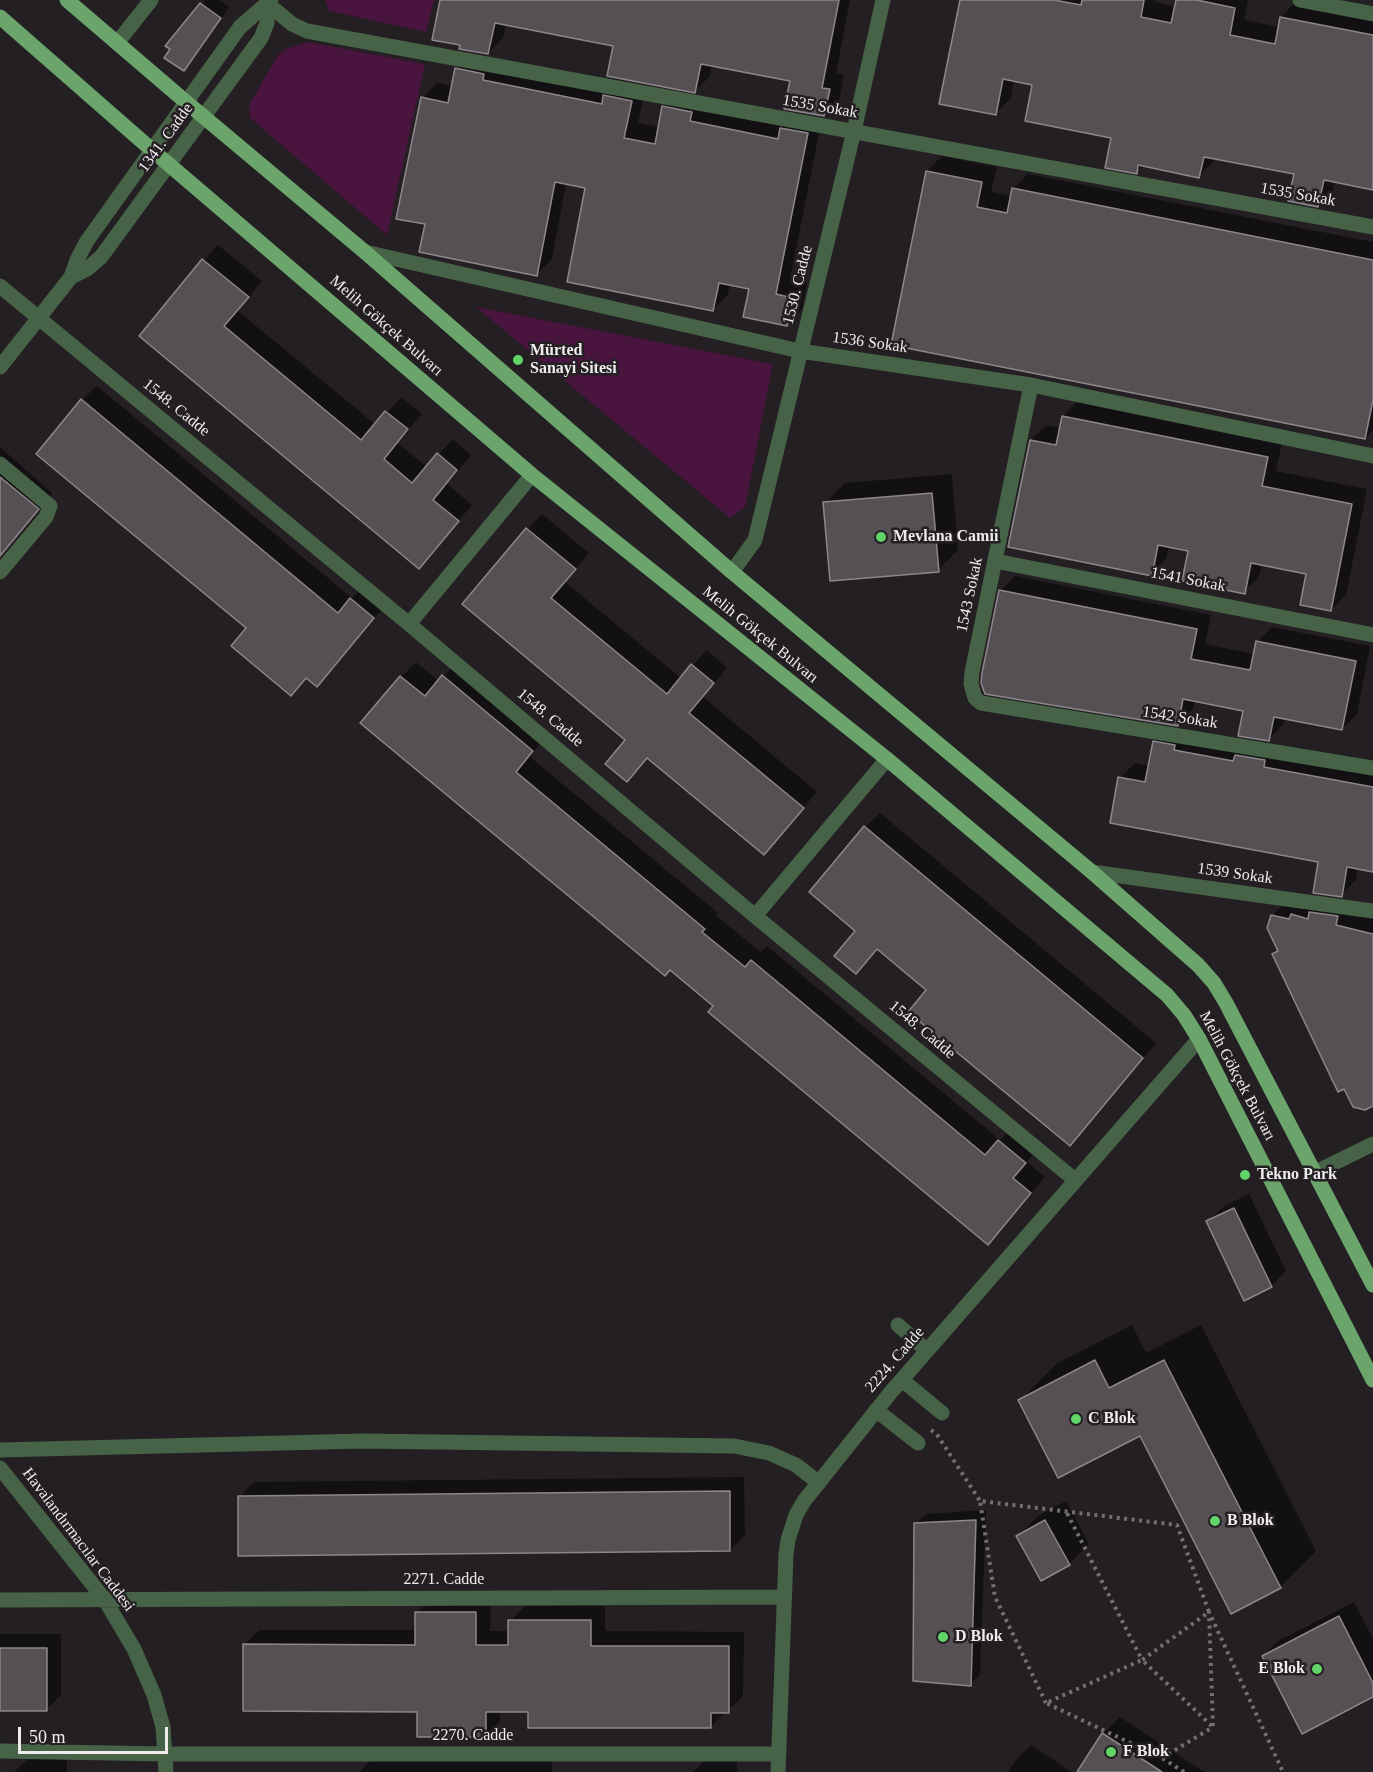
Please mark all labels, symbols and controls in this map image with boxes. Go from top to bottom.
street label: 1535 Sokak [781,91,859,123]
street label: 1341. Cadde [134,100,198,176]
street label: 1535 Sokak [1259,179,1337,211]
street label: 1530. Cadde [779,243,817,327]
street label: Melih Gökçek Bulvarı [325,272,447,380]
street label: 1536 Sokak [831,328,909,358]
place label: Mürted Sanayi Sitesi [530,341,617,379]
marker: Mürted Sanayi Sitesi [511,353,525,367]
street label: 1548. Cadde [139,375,213,441]
place label: Mevlana Camii [893,527,998,547]
marker: Mevlana Camii [874,530,888,544]
street label: 1543 Sokak [953,556,987,634]
street label: 1541 Sokak [1149,563,1227,597]
street label: Melih Gökçek Bulvarı [698,582,822,688]
street label: 1548. Cadde [513,685,587,751]
street label: 1542 Sokak [1141,703,1219,733]
street label: 1539 Sokak [1196,859,1274,889]
street label: 1548. Cadde [885,997,959,1063]
street label: Melih Gökçek Bulvarı [1195,1008,1279,1144]
place label: Tekno Park [1257,1165,1337,1185]
marker: Tekno Park [1238,1168,1252,1182]
street label: 2224. Cadde [861,1323,929,1397]
place label: C Blok [1088,1409,1136,1429]
marker: C Blok [1069,1412,1083,1426]
street label: Havalandırmacılar Caddesi [18,1465,138,1615]
place label: B Blok [1227,1511,1274,1531]
marker: B Blok [1208,1514,1222,1528]
street label: 2271. Cadde [404,1570,484,1590]
place label: D Blok [955,1627,1003,1647]
marker: D Blok [936,1630,950,1644]
place label: E Blok [1258,1659,1305,1679]
marker: E Blok [1310,1662,1324,1676]
scale bar [21,1715,171,1753]
street label: 2270. Cadde [433,1726,513,1746]
text: 50 m [29,1727,66,1747]
place label: F Blok [1123,1742,1169,1762]
marker: F Blok [1104,1745,1118,1759]

